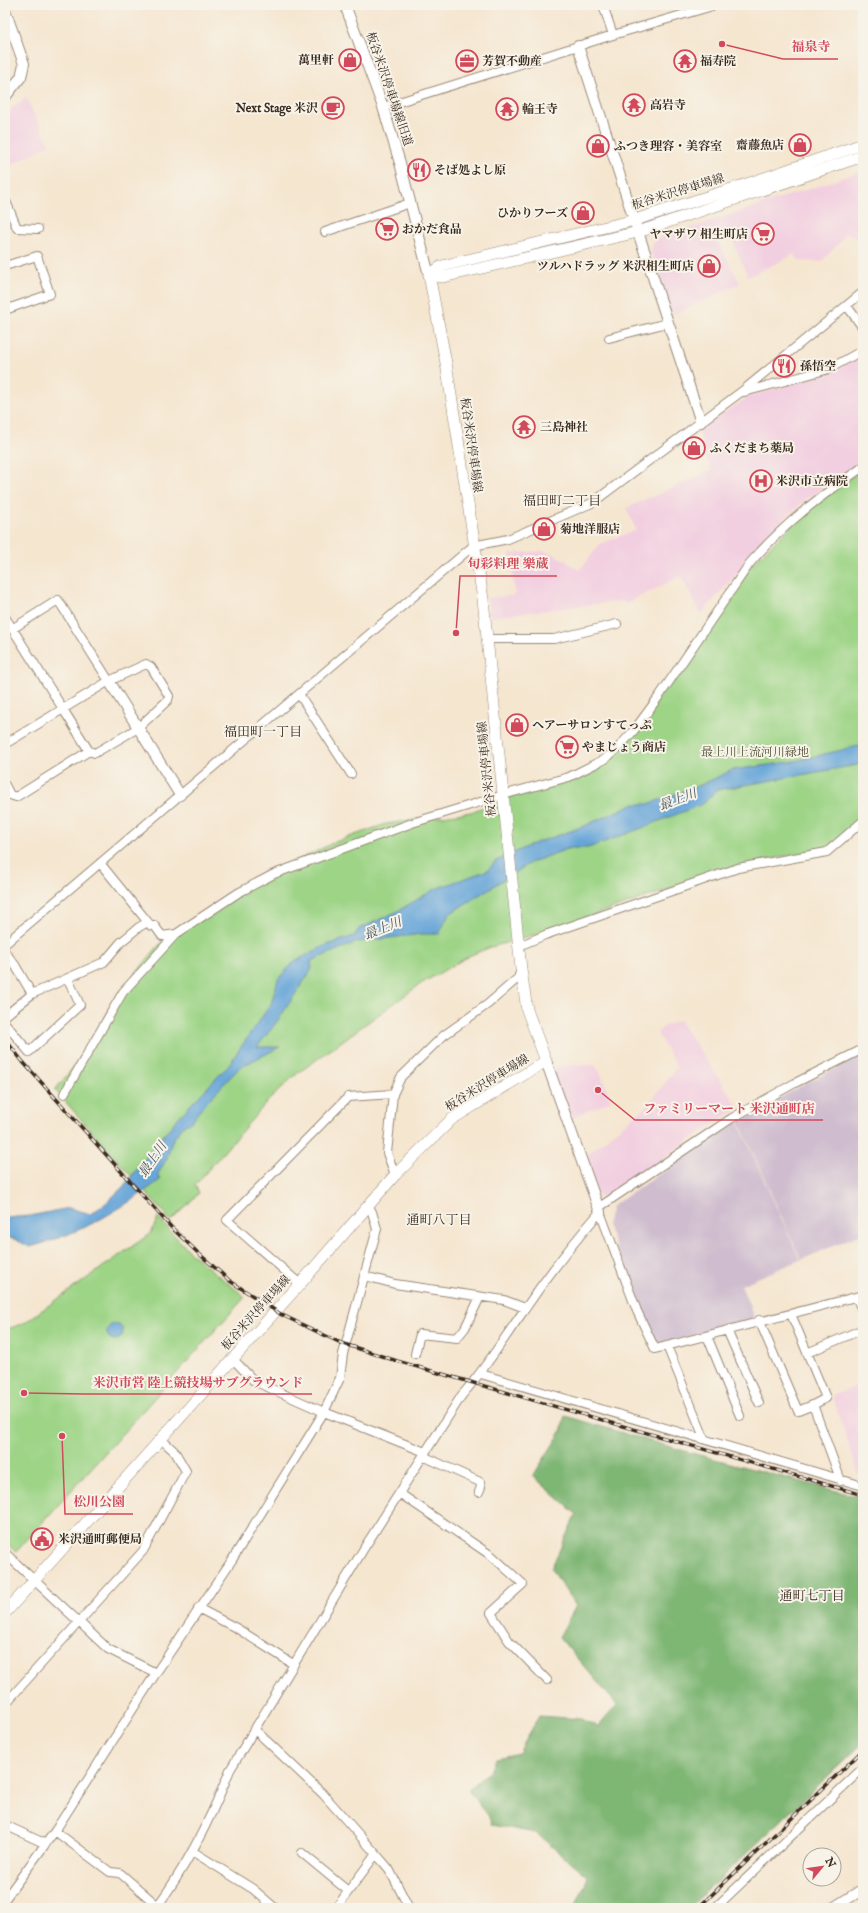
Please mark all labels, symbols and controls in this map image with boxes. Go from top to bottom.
street label: 板谷米沢停車場線旧道 [362,30,416,148]
callout: 福泉寺 [783,34,838,59]
text: 福泉寺 [791,39,831,56]
shop icon: 萬里軒 [337,47,363,73]
office icon: 芳賀不動産 [454,48,480,74]
temple icon: 福寿院 [672,48,698,74]
place label: 萬里軒 [298,53,334,68]
place label: 芳賀不動産 [482,54,542,69]
place label: 福寿院 [700,54,736,69]
temple icon: 高岩寺 [621,92,647,118]
cafe icon: Next Stage 米沢 [320,95,346,121]
temple icon: 輪王寺 [494,96,520,122]
place label: 高岩寺 [650,98,686,113]
place label: Next Stage 米沢 [235,101,318,117]
place label: 輪王寺 [522,102,558,117]
shop icon: 齋藤魚店 [787,132,813,158]
shop icon: ふつき理容・美容室 [585,133,611,159]
place label: 齋藤魚店 [736,138,784,153]
place label: ふつき理容・美容室 [614,139,722,154]
restaurant icon: そば処よし原 [406,157,432,183]
place label: そば処よし原 [434,163,506,178]
street label: 板谷米沢停車場線 [630,171,726,213]
shop icon: ひかりフーズ [570,200,596,226]
place label: ひかりフーズ [497,206,568,221]
supermarket icon: おかだ食品 [374,216,400,242]
supermarket icon: ヤマザワ 相生町店 [750,221,776,247]
place label: おかだ食品 [402,222,462,237]
place label: ヤマザワ 相生町店 [649,227,748,242]
shop icon: ツルハドラッグ 米沢相生町店 [696,253,722,279]
place label: ツルハドラッグ 米沢相生町店 [537,259,694,274]
restaurant icon: 孫悟空 [771,353,797,379]
place label: 孫悟空 [800,359,836,374]
street label: 板谷米沢停車場線 [457,396,485,494]
temple icon: 三島神社 [511,414,537,440]
place label: 三島神社 [540,420,588,435]
shop icon: ふくだまち薬局 [681,435,707,461]
place label: ふくだまち薬局 [710,441,794,456]
hospital icon: 米沢市立病院 [748,468,774,494]
place label: 米沢市立病院 [776,474,848,489]
district label: 福田町二丁目 [523,493,601,510]
shop icon: 菊地洋服店 [531,516,557,542]
place label: 菊地洋服店 [560,522,620,537]
callout: 旬彩料理 樂蔵 [460,551,557,576]
text: 旬彩料理 樂蔵 [468,556,548,573]
shop icon: ヘアーサロンすてっぷ [504,712,530,738]
place label: ヘアーサロンすてっぷ [532,718,652,733]
street label: 板谷米沢停車場線 [475,720,499,818]
district label: 福田町一丁目 [224,724,302,741]
supermarket icon: やまじょう商店 [554,734,580,760]
place label: やまじょう商店 [582,740,666,755]
park label: 最上川上流河川緑地 [701,745,809,760]
water label: 最上川 [657,784,701,815]
water label: 最上川 [362,913,406,944]
street label: 板谷米沢停車場線 [442,1051,532,1115]
callout: ファミリーマート 米沢通町店 [635,1095,823,1120]
text: ファミリーマート 米沢通町店 [643,1101,815,1118]
water label: 最上川 [135,1137,172,1181]
district label: 通町八丁目 [406,1212,472,1229]
street label: 板谷米沢停車場線 [218,1272,294,1354]
callout: 米沢市営 陸上競技場サブグラウンド [85,1369,312,1394]
text: 米沢市営 陸上競技場サブグラウンド [93,1375,303,1392]
callout: 松川公園 [65,1489,133,1514]
text: 松川公園 [73,1494,125,1511]
public building icon: 米沢通町郵便局 [29,1526,55,1552]
place label: 米沢通町郵便局 [58,1532,142,1547]
district label: 通町七丁目 [779,1588,845,1605]
north arrow [802,1847,842,1887]
text: N [821,1854,839,1871]

